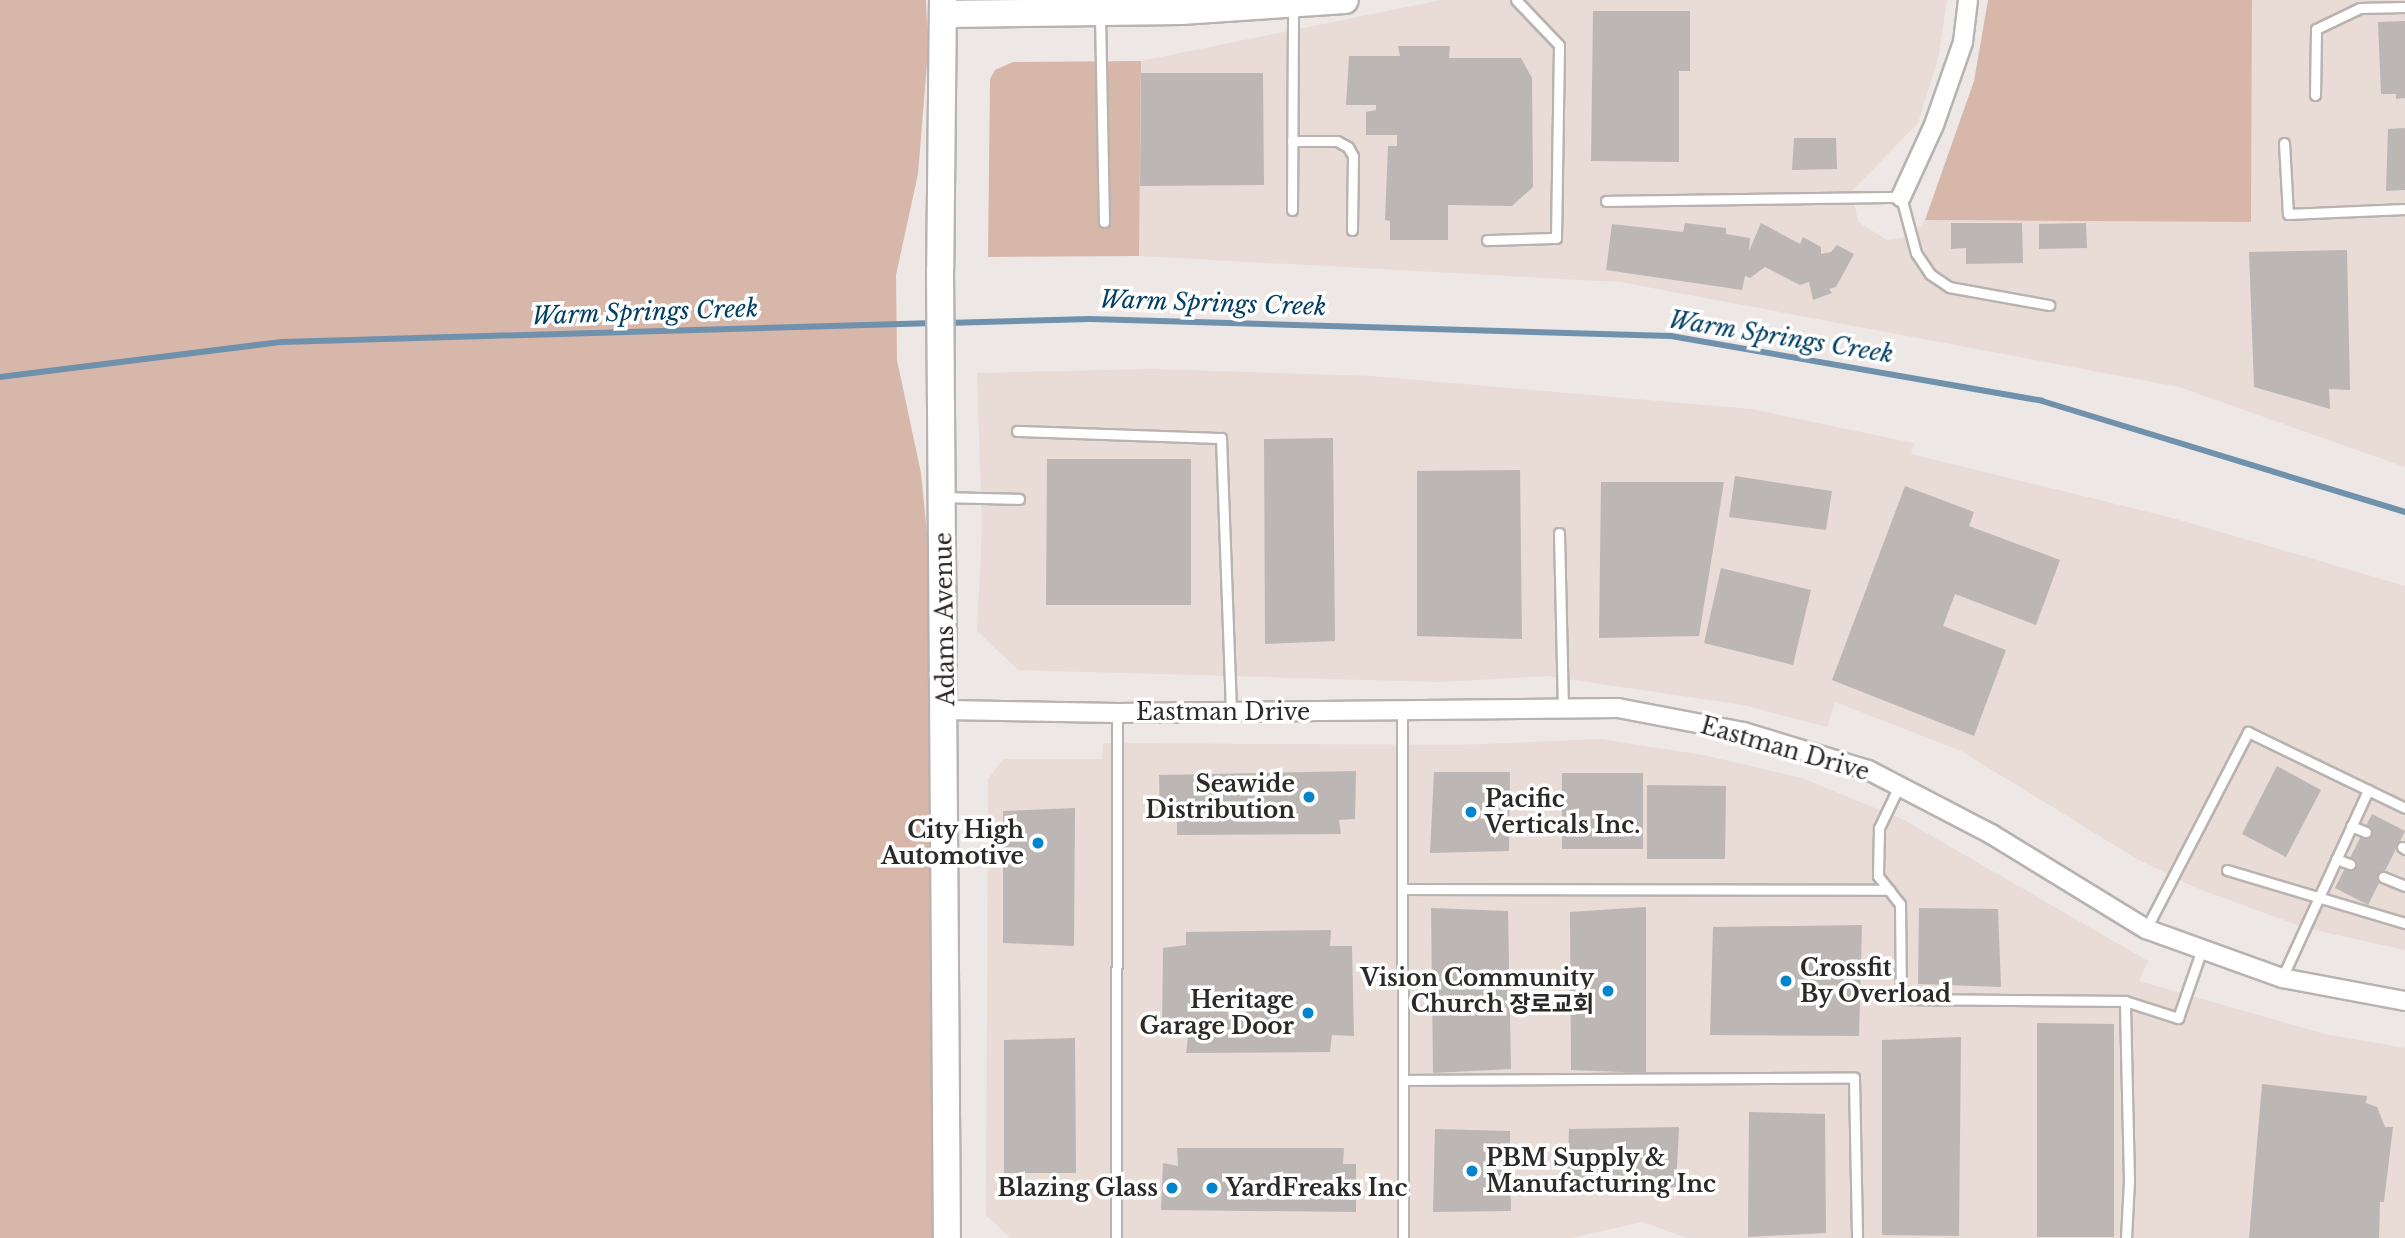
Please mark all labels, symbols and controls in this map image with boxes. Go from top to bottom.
water label: Warm Springs Creek [1099,285,1327,321]
water label: Warm Springs Creek [531,294,759,330]
water label: Warm Springs Creek [1666,305,1896,369]
street label: Adams Avenue [930,531,960,707]
street label: Eastman Drive [1136,698,1310,726]
street label: Eastman Drive [1697,712,1873,786]
place label: Seawide Distribution [1146,770,1295,824]
place label: Pacific Verticals Inc. [1485,785,1640,839]
marker: Seawide Distribution [1301,789,1317,805]
marker: Pacific Verticals Inc. [1463,804,1479,820]
place label: City High Automotive [881,816,1024,870]
marker: City High Automotive [1030,835,1046,851]
place label: Crossfit By Overload [1800,954,1952,1008]
place label: Vision Community Church 장로교회 [1361,964,1594,1018]
marker: Crossfit By Overload [1778,973,1794,989]
marker: Vision Community Church 장로교회 [1600,983,1616,999]
place label: Heritage Garage Door [1140,986,1294,1040]
marker: Heritage Garage Door [1300,1005,1316,1021]
place label: PBM Supply & Manufacturing Inc [1486,1144,1716,1198]
marker: PBM Supply & Manufacturing Inc [1464,1163,1480,1179]
place label: Blazing Glass [997,1174,1158,1202]
place label: YardFreaks Inc [1226,1174,1407,1202]
marker: Blazing Glass [1164,1180,1180,1196]
marker: YardFreaks Inc [1204,1180,1220,1196]

